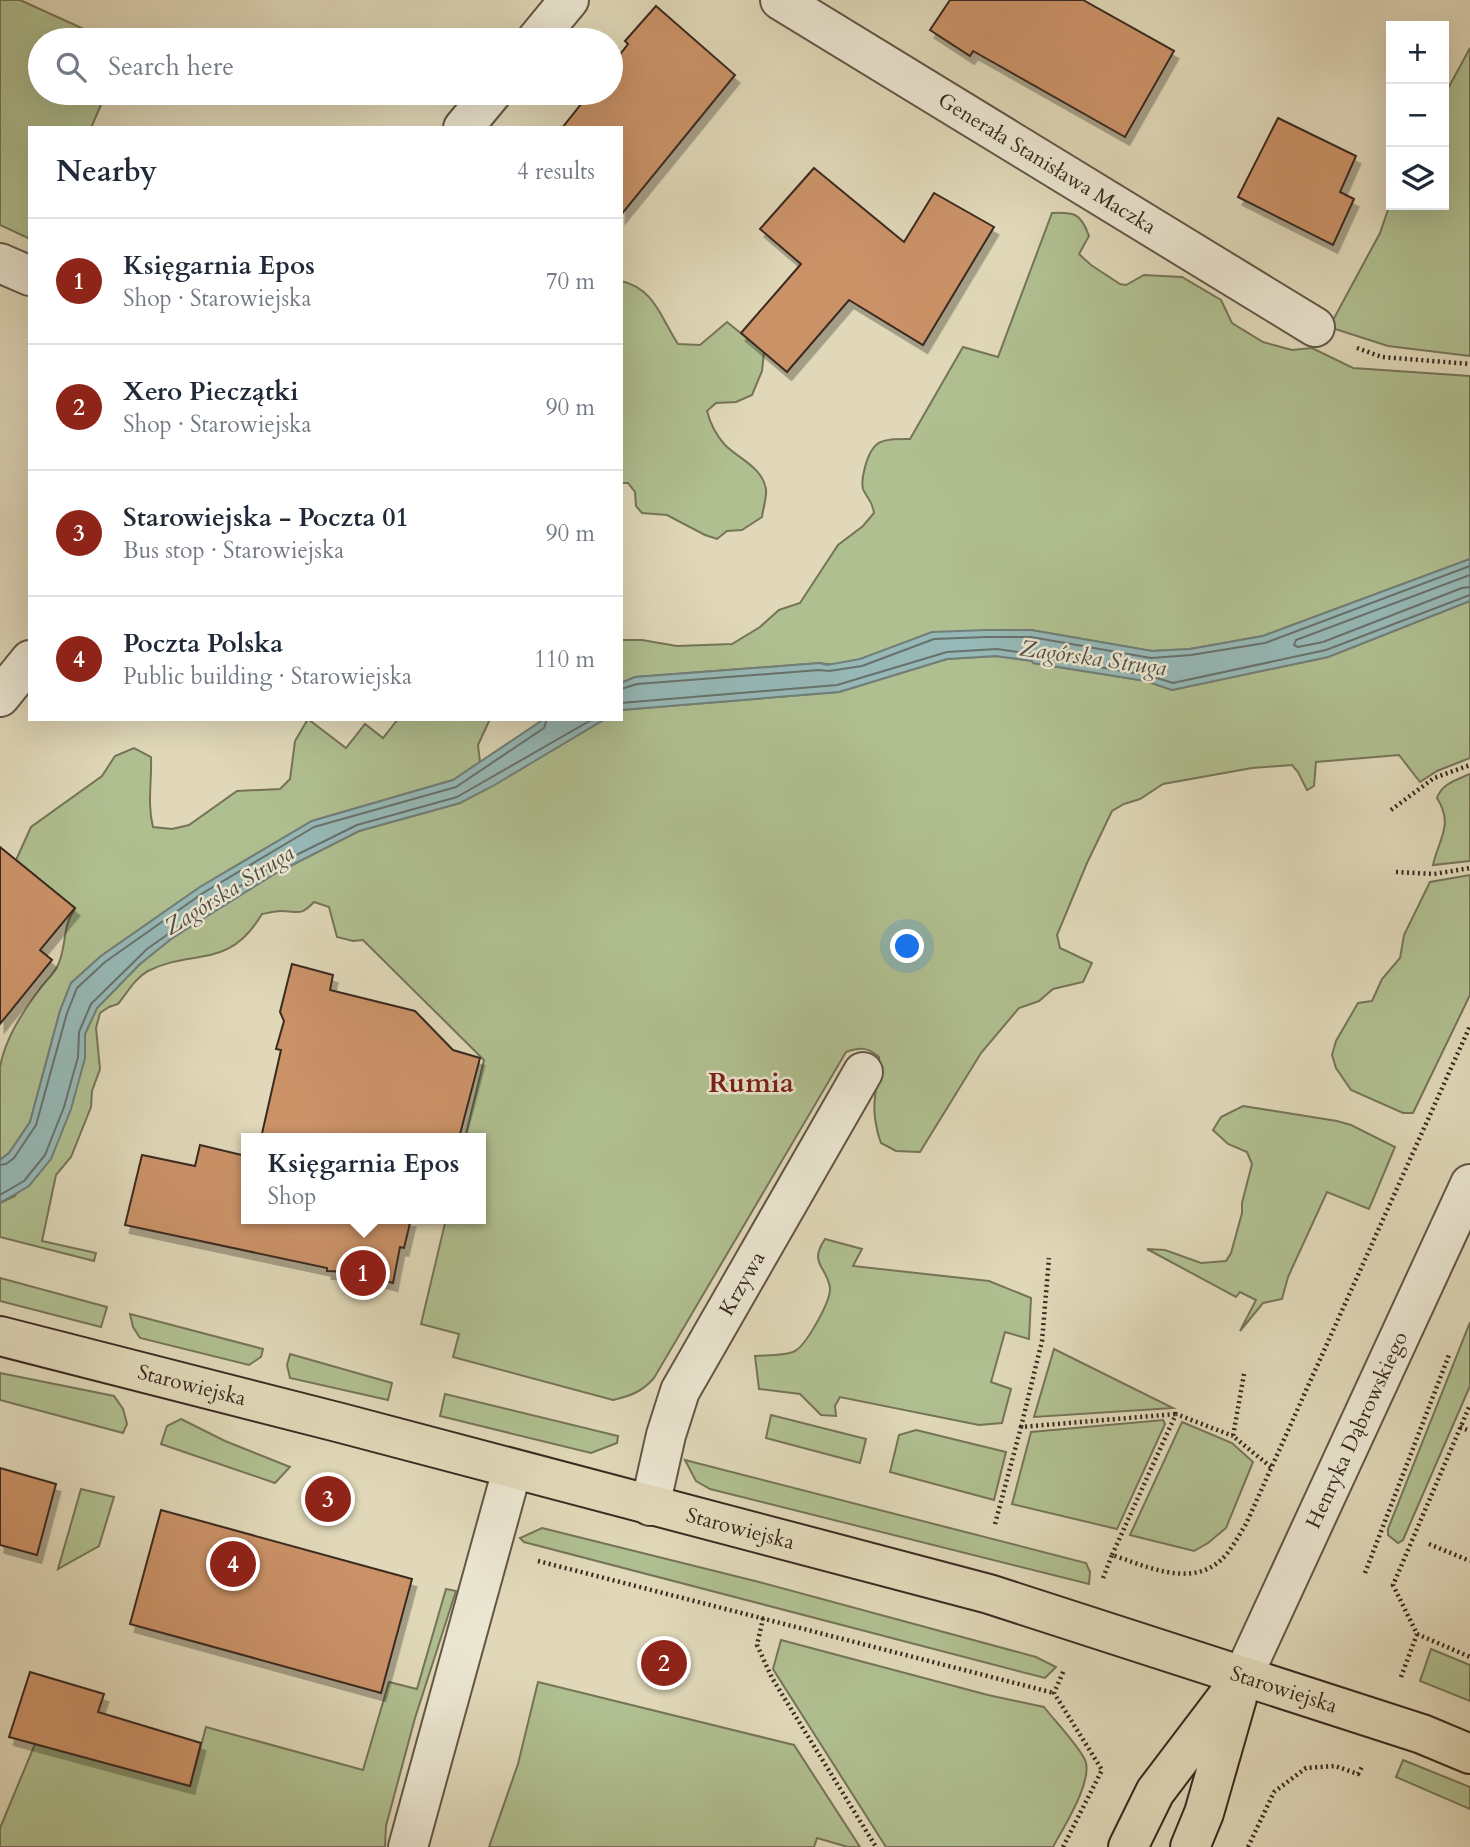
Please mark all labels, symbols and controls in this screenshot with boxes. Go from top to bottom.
map controls [1386,21,1449,210]
button: + [1386,21,1449,84]
search box [28,28,623,105]
icon: search [52,48,90,86]
text: Search here [108,49,234,84]
button: − [1386,84,1449,147]
street label: Generała Stanisława Maczka [933,85,1162,241]
button: layers [1386,147,1449,210]
text: Nearby [56,151,157,192]
text: 4 results [517,156,595,187]
text: Księgarnia Epos [123,248,315,283]
text: 1 [73,266,85,297]
text: 70 m [546,266,595,297]
text: Shop · Starowiejska [123,283,311,314]
text: Xero Pieczątki [123,374,299,409]
text: 2 [73,392,85,423]
text: 90 m [546,392,595,423]
text: Shop · Starowiejska [123,409,311,440]
text: Starowiejska - Poczta 01 [123,500,409,535]
text: 3 [73,518,85,549]
text: 90 m [546,518,595,549]
text: Bus stop · Starowiejska [123,535,344,566]
text: Poczta Polska [123,626,283,661]
water label: Zagórska Struga [1018,632,1168,684]
text: 4 [73,644,85,675]
text: 110 m [534,644,595,675]
text: Public building · Starowiejska [123,661,412,692]
water label: Zagórska Struga [158,838,300,942]
your location [890,929,924,963]
district label: Rumia [708,1064,794,1102]
popup [241,1133,486,1224]
text: Księgarnia Epos [268,1146,459,1181]
text: Shop [268,1181,316,1212]
street label: Krzywa [712,1246,772,1321]
pin: 1 [340,1247,386,1299]
street label: Henryka Dąbrowskiego [1299,1327,1414,1533]
street label: Starowiejska [135,1357,249,1413]
pin: 3 [305,1473,351,1525]
street label: Starowiejska [683,1500,798,1557]
pin: 4 [210,1538,256,1590]
pin: 2 [641,1637,687,1689]
street label: Starowiejska [1227,1658,1341,1720]

